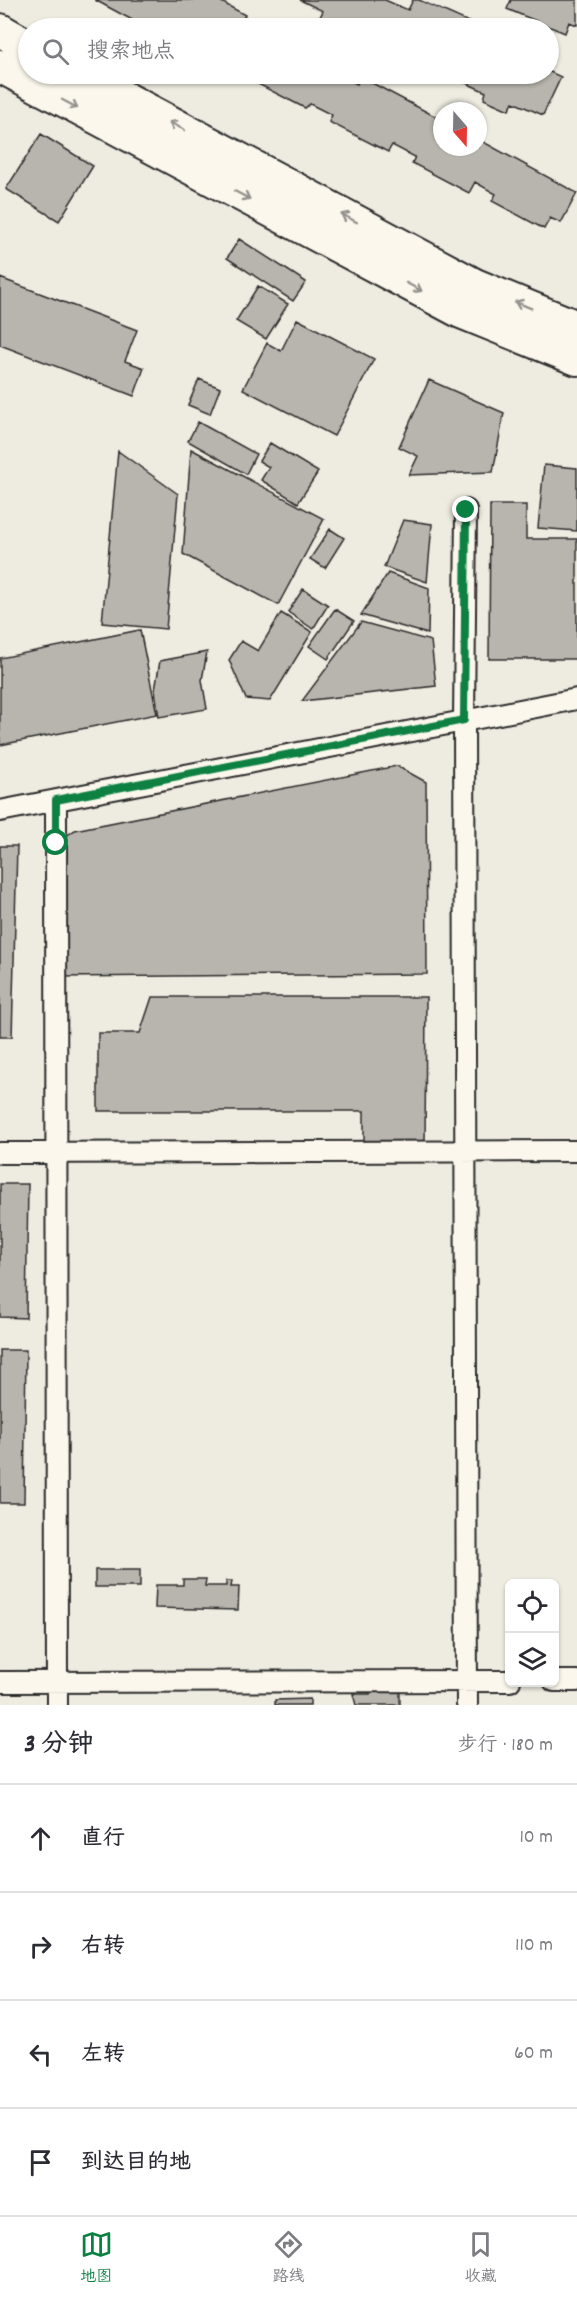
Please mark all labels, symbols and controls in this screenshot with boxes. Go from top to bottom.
search box [18,18,559,84]
icon: search [39,35,72,68]
text: 搜索地点 [87,37,175,68]
one-way arrow [61,98,79,110]
north arrow [433,102,487,156]
one-way arrow [169,120,186,132]
one-way arrow [233,190,251,201]
one-way arrow [340,212,358,223]
one-way arrow [405,282,423,293]
one-way arrow [514,299,533,310]
route end [452,496,478,522]
route start [42,829,68,855]
map controls [505,1579,559,1687]
button: locate [505,1579,559,1633]
button: layers [505,1633,559,1687]
text: 3 分钟 [24,1727,94,1764]
text: 步行 · 180 m [458,1732,553,1760]
icon: ahead [24,1822,57,1855]
text: 直行 [81,1824,125,1855]
text: 10 m [519,1824,553,1852]
icon: right [24,1930,57,1963]
text: 右转 [81,1932,125,1963]
text: 110 m [515,1932,553,1960]
icon: left [24,2038,57,2071]
text: 左转 [81,2040,125,2071]
text: 60 m [514,2040,553,2068]
icon: arrive [24,2146,57,2179]
text: 到达目的地 [81,2148,191,2179]
tab: 地图 [80,2228,113,2289]
tab: 路线 [272,2228,305,2289]
tab: 收藏 [464,2228,497,2289]

